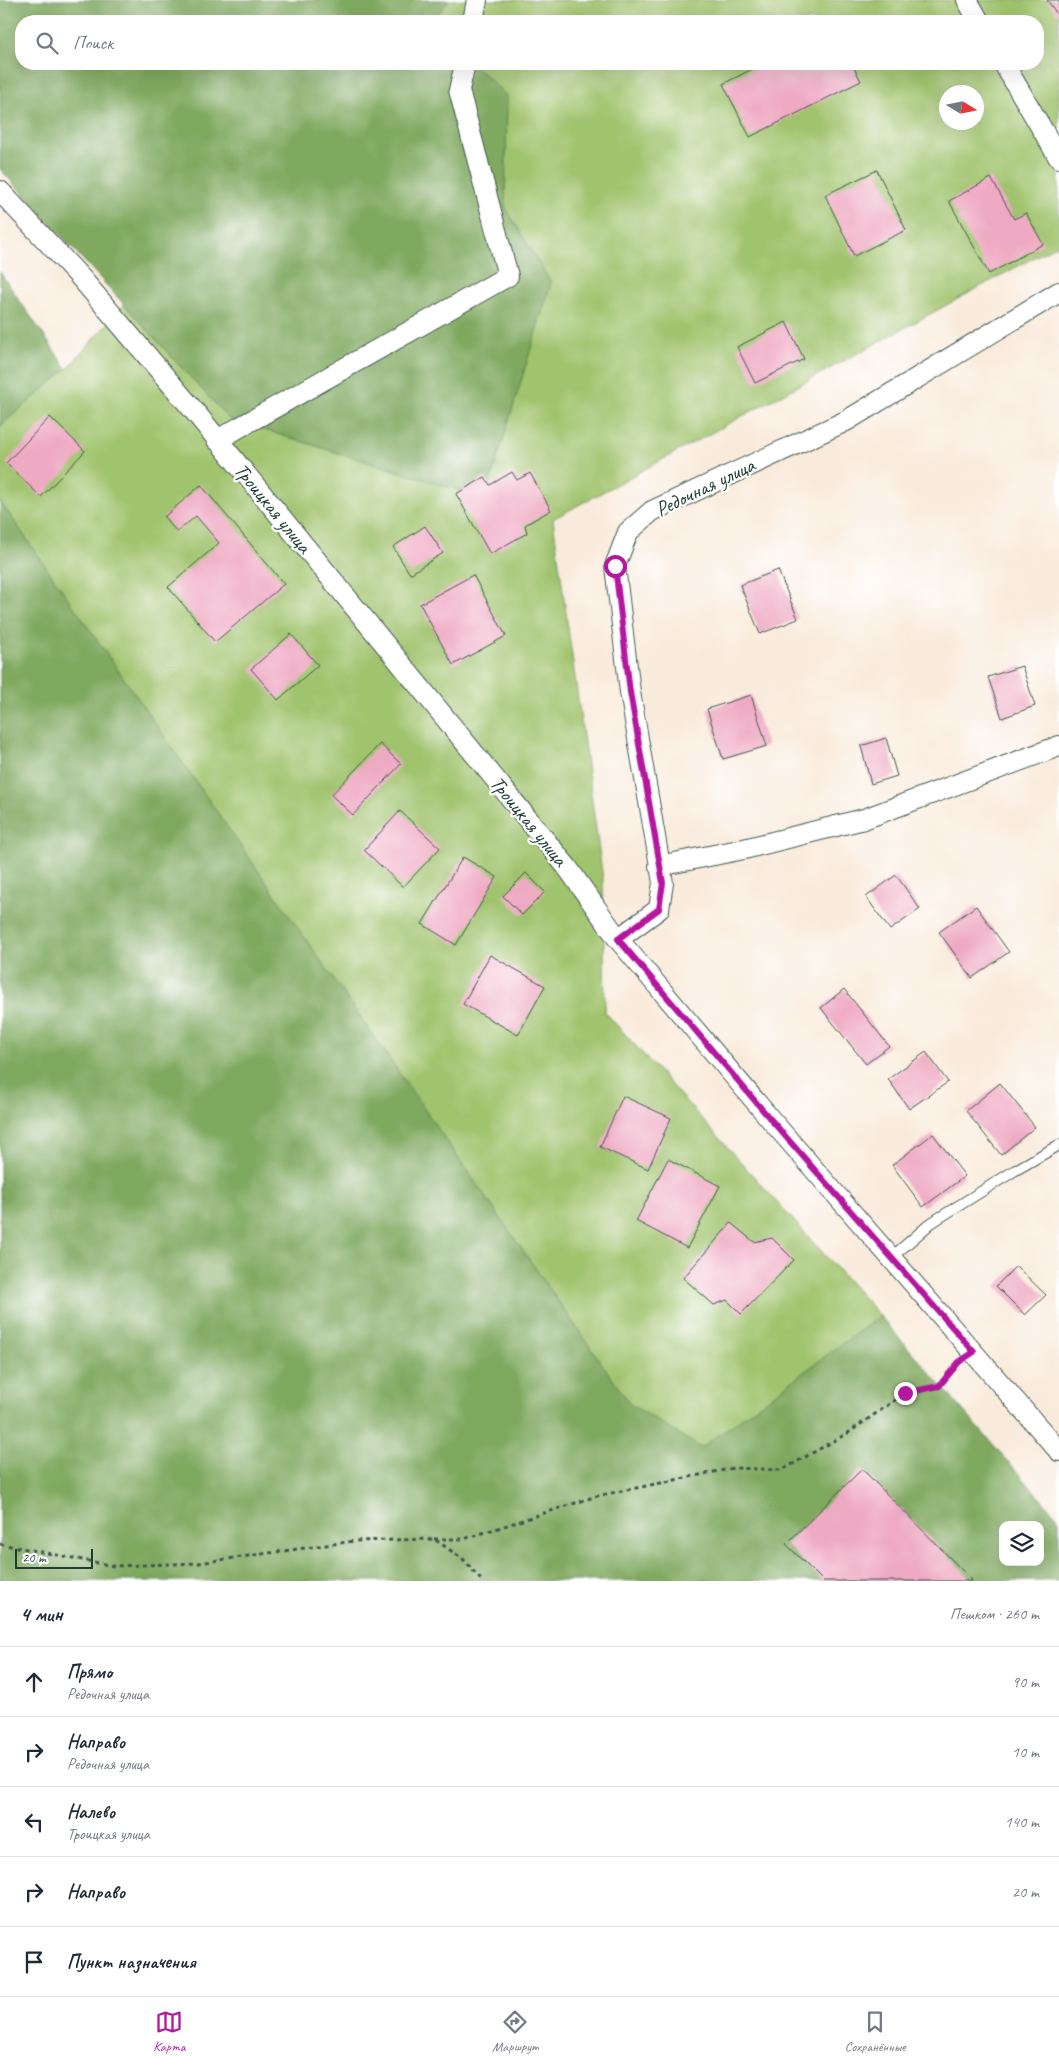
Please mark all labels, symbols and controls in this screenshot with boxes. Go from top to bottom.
search box [15,15,1044,70]
icon: search [33,29,61,57]
text: Поиск [73,31,113,55]
north arrow [939,85,984,130]
street label: Редочная улица [651,451,761,522]
street label: Троицкая улица [229,458,318,560]
route start [604,555,627,578]
street label: Троицкая улица [485,771,574,873]
route end [894,1382,917,1405]
map controls [999,1521,1044,1566]
button: layers [999,1521,1044,1566]
scale bar [15,1546,92,1569]
text: 20 m [22,1549,46,1566]
text: 4 мин [20,1601,63,1627]
text: Пешком · 260 m [950,1604,1039,1624]
text: Прямо [67,1660,112,1684]
icon: ahead [20,1668,48,1696]
text: 90 m [1012,1672,1039,1692]
text: Редочная улица [67,1684,149,1704]
text: Направо [67,1730,125,1754]
icon: right [20,1738,48,1766]
text: 10 m [1012,1742,1039,1762]
text: Редочная улица [67,1754,149,1774]
text: Налево [67,1800,115,1824]
icon: left [20,1808,48,1836]
text: 140 m [1005,1812,1039,1832]
text: Троицкая улица [67,1824,150,1844]
icon: right [20,1878,48,1906]
text: Направо [67,1880,125,1904]
text: 20 m [1012,1882,1039,1902]
icon: arrive [20,1948,48,1976]
text: Пункт назначения [67,1950,196,1974]
tab: Карта [153,2008,185,2055]
tab: Маршрут [492,2008,538,2055]
tab: Сохранённые [845,2008,906,2055]

